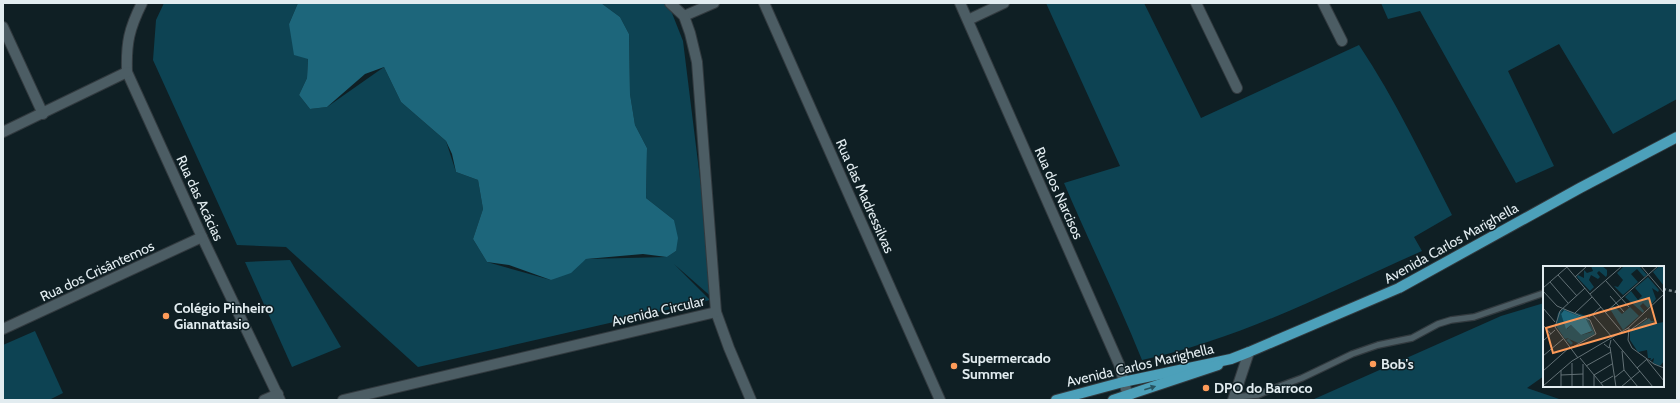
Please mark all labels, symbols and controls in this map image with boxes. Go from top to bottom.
street label: Rua das Madressilvas [832,136,898,256]
street label: Rua dos Narcisos [1031,144,1087,242]
street label: Rua das Acácias [172,152,228,244]
street label: Avenida Carlos Marighella [1381,198,1521,287]
street label: Rua dos Crisântemos [37,237,157,305]
inset map [1543,266,1664,387]
street label: Avenida Circular [610,291,707,330]
place label: Colégio Pinheiro Giannattasio [174,299,273,333]
marker: Colégio Pinheiro Giannattasio [161,311,171,321]
street label: Avenida Carlos Marighella [1065,339,1216,391]
place label: Supermercado Summer [962,349,1051,383]
place label: Bob's [1381,355,1414,373]
marker: Bob's [1368,359,1378,369]
marker: Supermercado Summer [949,361,959,371]
place label: DPO do Barroco [1214,379,1312,397]
marker: DPO do Barroco [1201,383,1211,393]
one-way arrow [1144,385,1156,391]

